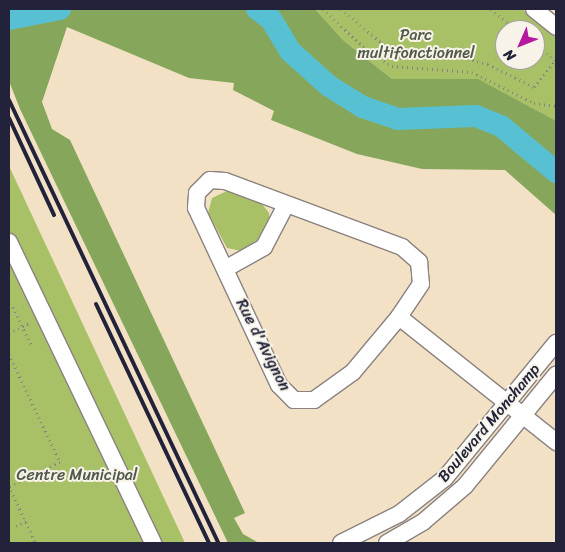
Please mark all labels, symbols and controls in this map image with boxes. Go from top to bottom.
north arrow [495,20,545,70]
park label: Parc multifonctionnel [357,25,475,63]
text: N [497,43,522,67]
street label: Rue d'Avignon [232,296,294,394]
street label: Boulevard Monchamp [434,360,544,486]
park label: Centre Municipal [17,465,137,485]

